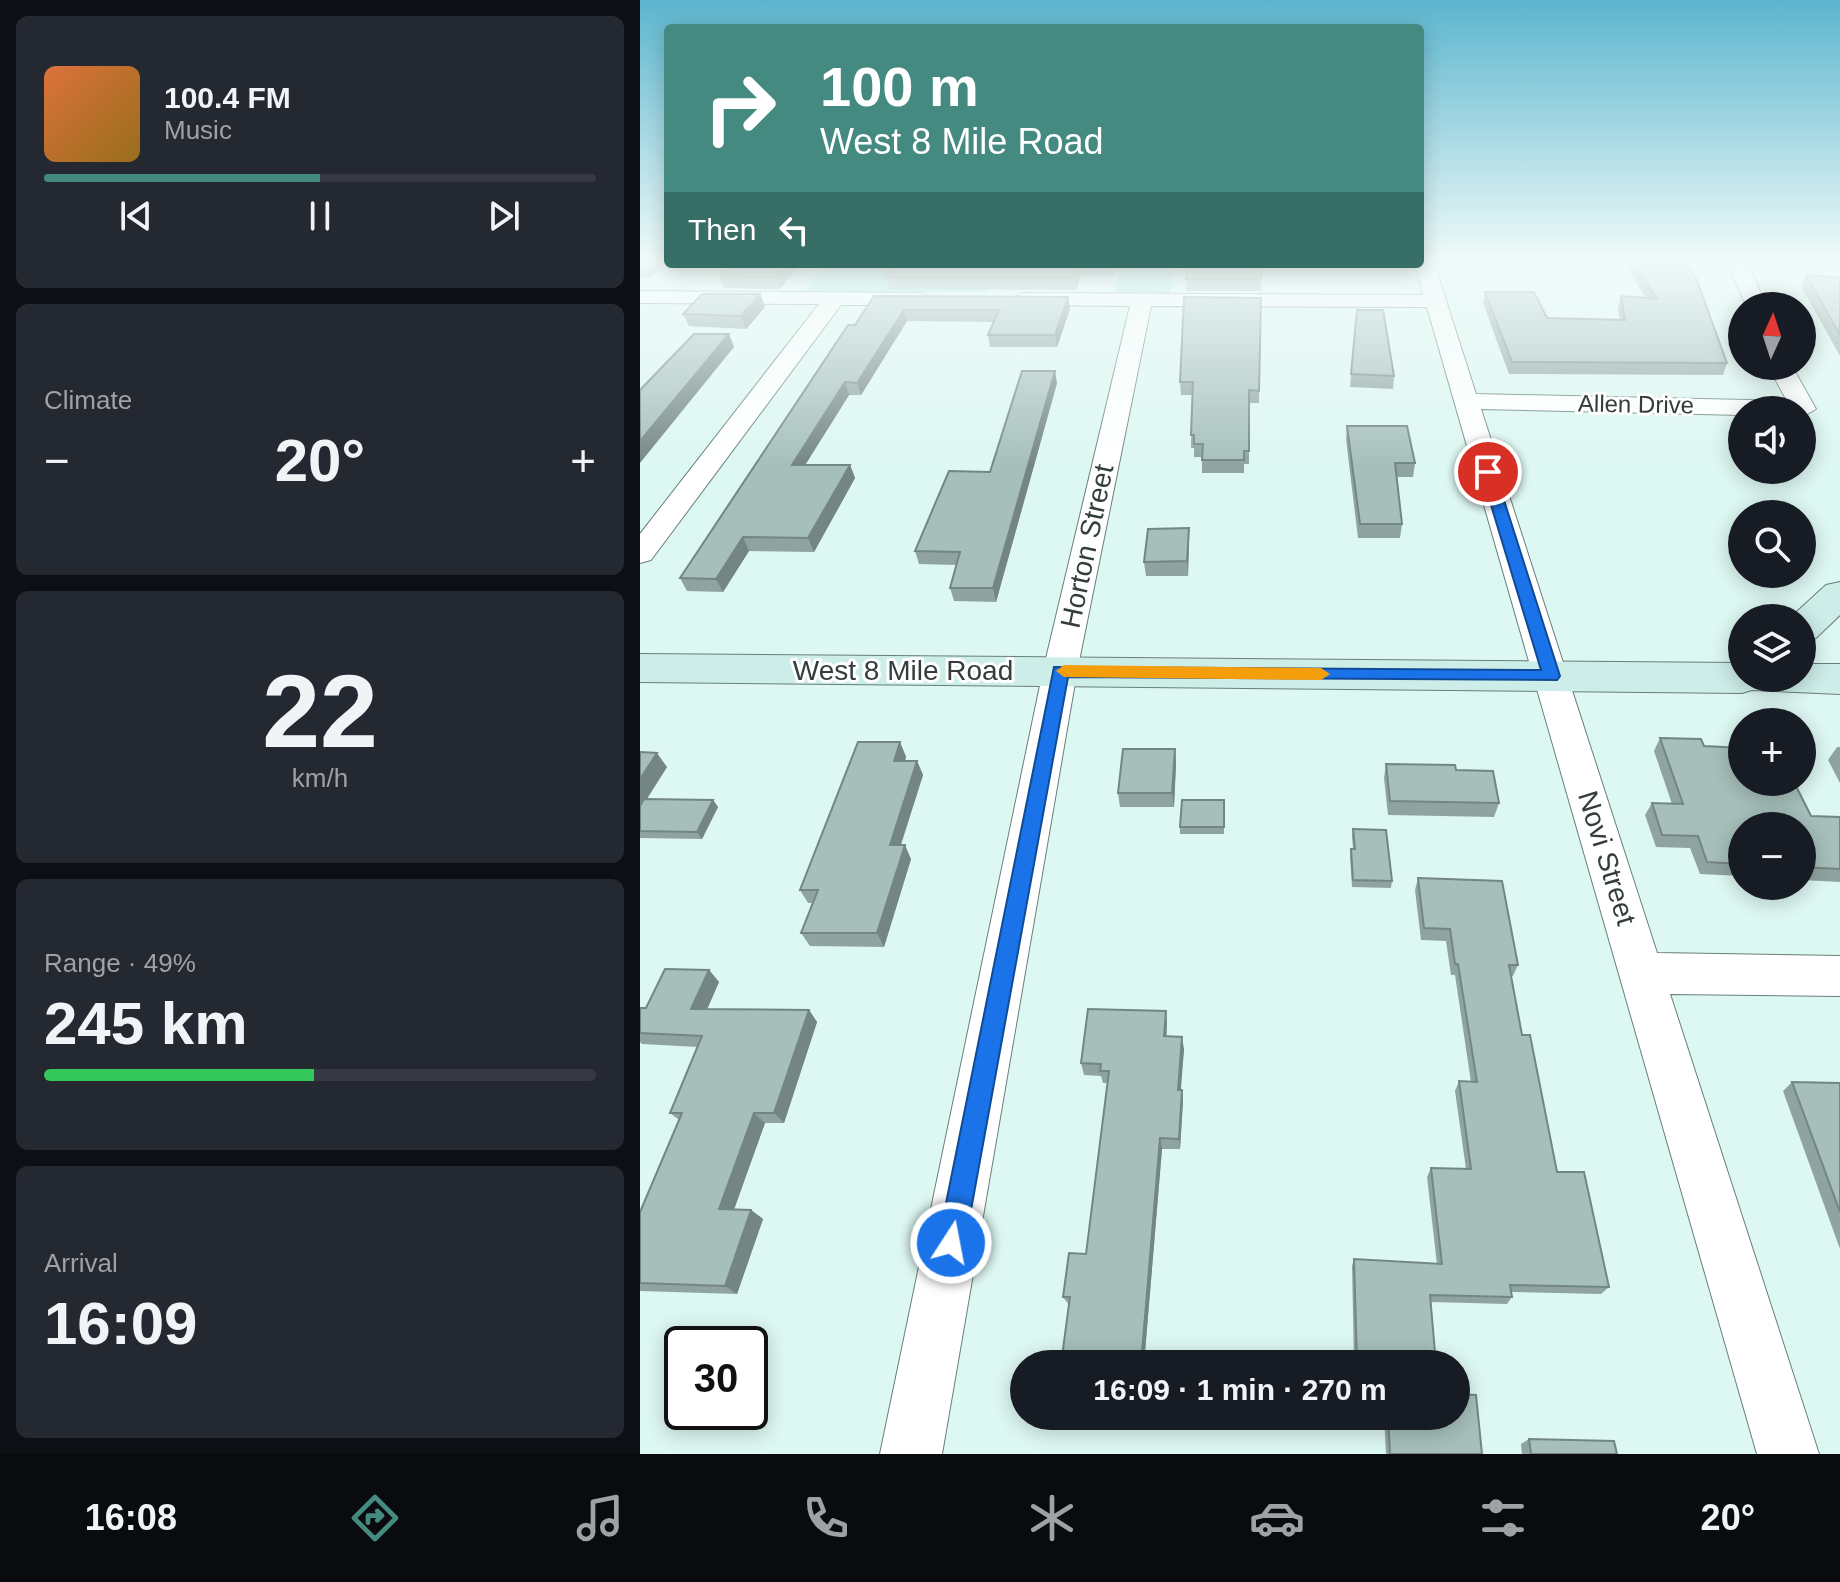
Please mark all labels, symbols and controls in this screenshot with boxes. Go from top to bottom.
text: 100 m [820,55,979,118]
icon: right [688,56,792,160]
text: 100.4 FM [164,81,291,114]
text: Music [164,115,232,145]
text: West 8 Mile Road [820,121,1103,162]
icon: previous [114,194,158,238]
icon: pause [298,194,342,238]
icon: next [482,194,526,238]
icon: left [772,208,816,252]
text: Then [688,213,756,246]
north arrow [1728,292,1816,380]
map controls [1728,292,1816,900]
text: Climate [44,385,132,415]
street label: Allen Drive [1578,389,1694,419]
button: sound [1728,396,1816,484]
text: 20° [275,427,365,494]
text: − [44,436,70,485]
text: + [570,436,596,485]
pin [1454,438,1522,506]
icon: arrive [1466,450,1510,494]
street label: Horton Street [1055,461,1120,631]
button: search [1728,500,1816,588]
button: layers [1728,604,1816,692]
text: 22 [262,653,378,769]
street label: West 8 Mile Road [793,655,1013,686]
button: + [1728,708,1816,796]
text: km/h [292,763,348,793]
street label: Novi Street [1572,787,1642,929]
button: − [1728,812,1816,900]
text: Range · 49% [44,948,196,978]
text: 245 km [44,990,248,1057]
position arrow [909,1201,993,1285]
text: Arrival [44,1248,118,1278]
text: 16:09 [44,1290,197,1357]
speed limit sign: 30 [664,1326,768,1430]
text: 16:09 · 1 min · 270 m [1093,1373,1387,1406]
icon: directions [347,1490,403,1546]
icon: music [572,1490,628,1546]
icon: phone [798,1490,854,1546]
icon: climate [1024,1490,1080,1546]
icon: car [1249,1490,1305,1546]
icon: filters [1475,1490,1531,1546]
text: 16:08 [85,1497,177,1538]
text: 20° [1701,1497,1755,1538]

